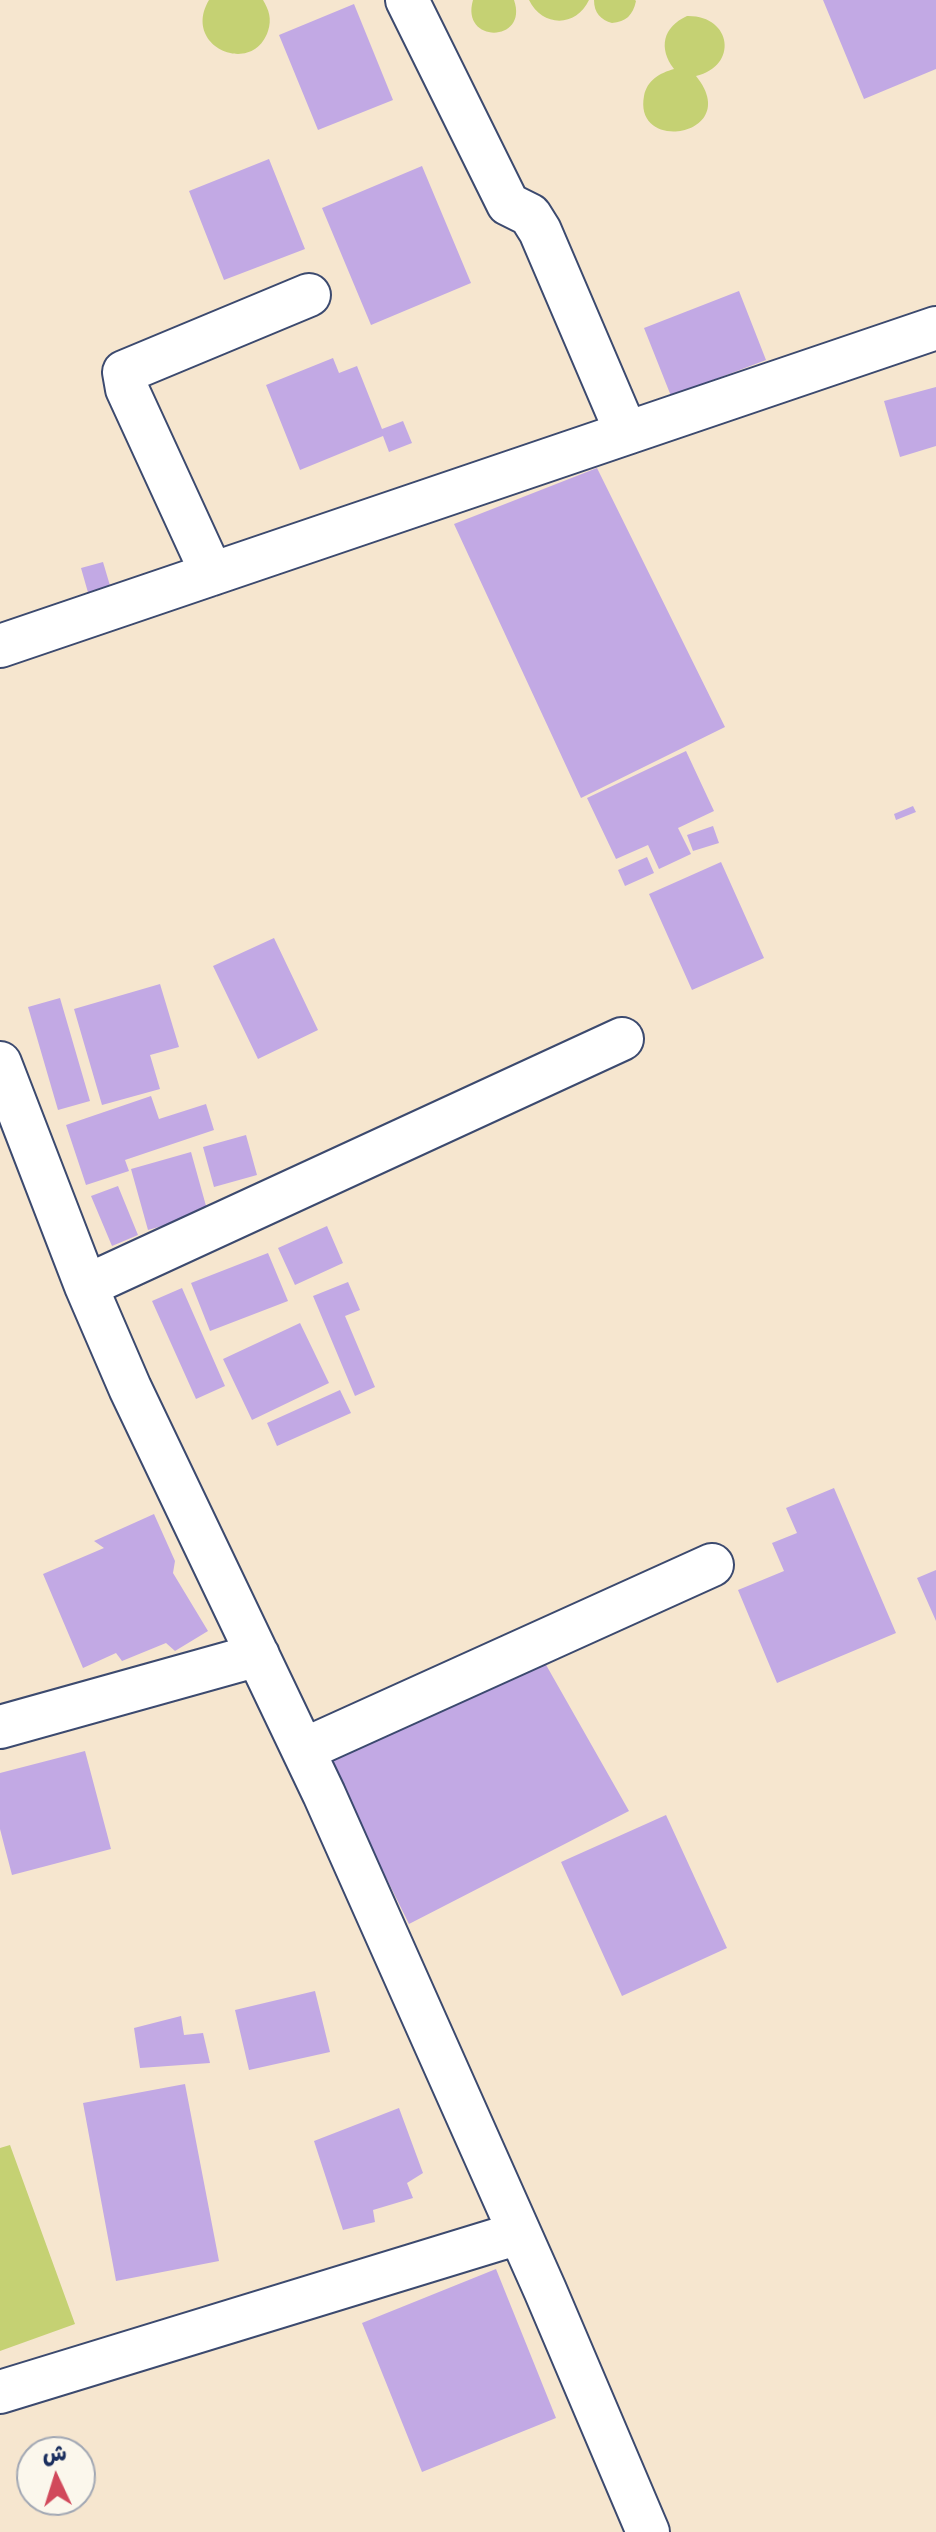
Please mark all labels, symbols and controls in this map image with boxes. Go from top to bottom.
text: ش [41,2433,68,2474]
north arrow [16,2436,96,2516]

